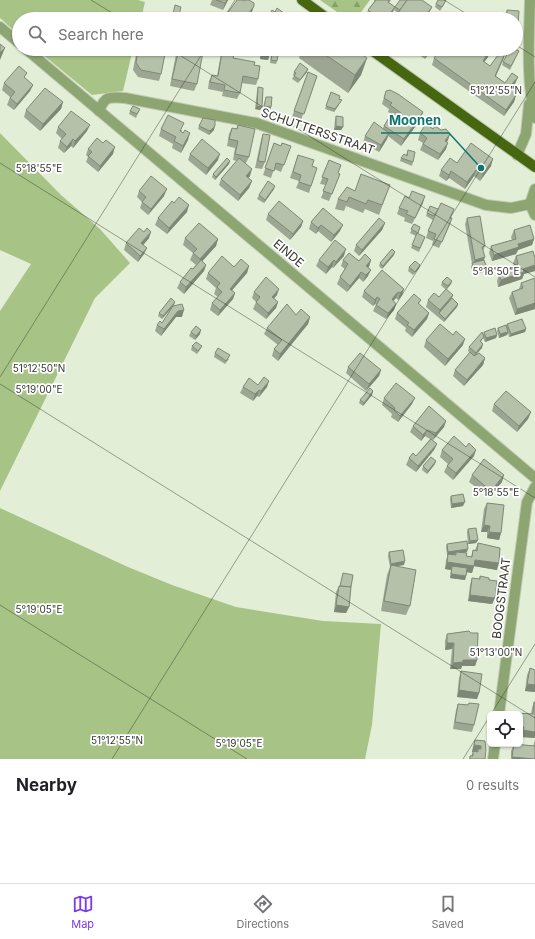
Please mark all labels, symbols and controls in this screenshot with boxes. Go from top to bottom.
search box [12,12,523,56]
icon: search [26,23,48,45]
text: Search here [58,25,144,44]
text: 51°12'55"N [470,84,522,96]
street label: SCHUTTERSSTRAAT [259,105,377,158]
callout: Moonen [381,108,449,133]
text: Moonen [389,112,441,128]
text: 5°18'55"E [16,162,62,174]
street label: EINDE [271,236,307,270]
text: 5°18'50"E [473,265,519,277]
text: 51°12'50"N [13,362,65,374]
text: 5°19'00"E [15,383,63,395]
text: 5°18'55"E [473,486,519,498]
street label: BOOGSTRAAT [489,556,513,640]
text: 5°19'05"E [16,603,62,615]
text: 51°13'00"N [470,646,522,658]
map controls [487,711,523,747]
button: locate [487,711,523,747]
text: 51°12'55"N [91,734,143,746]
text: 5°19'05"E [216,737,262,749]
text: Nearby [16,775,77,795]
text: 0 results [466,777,519,793]
tab: Map [71,893,94,931]
tab: Directions [237,893,289,931]
tab: Saved [432,893,464,931]

